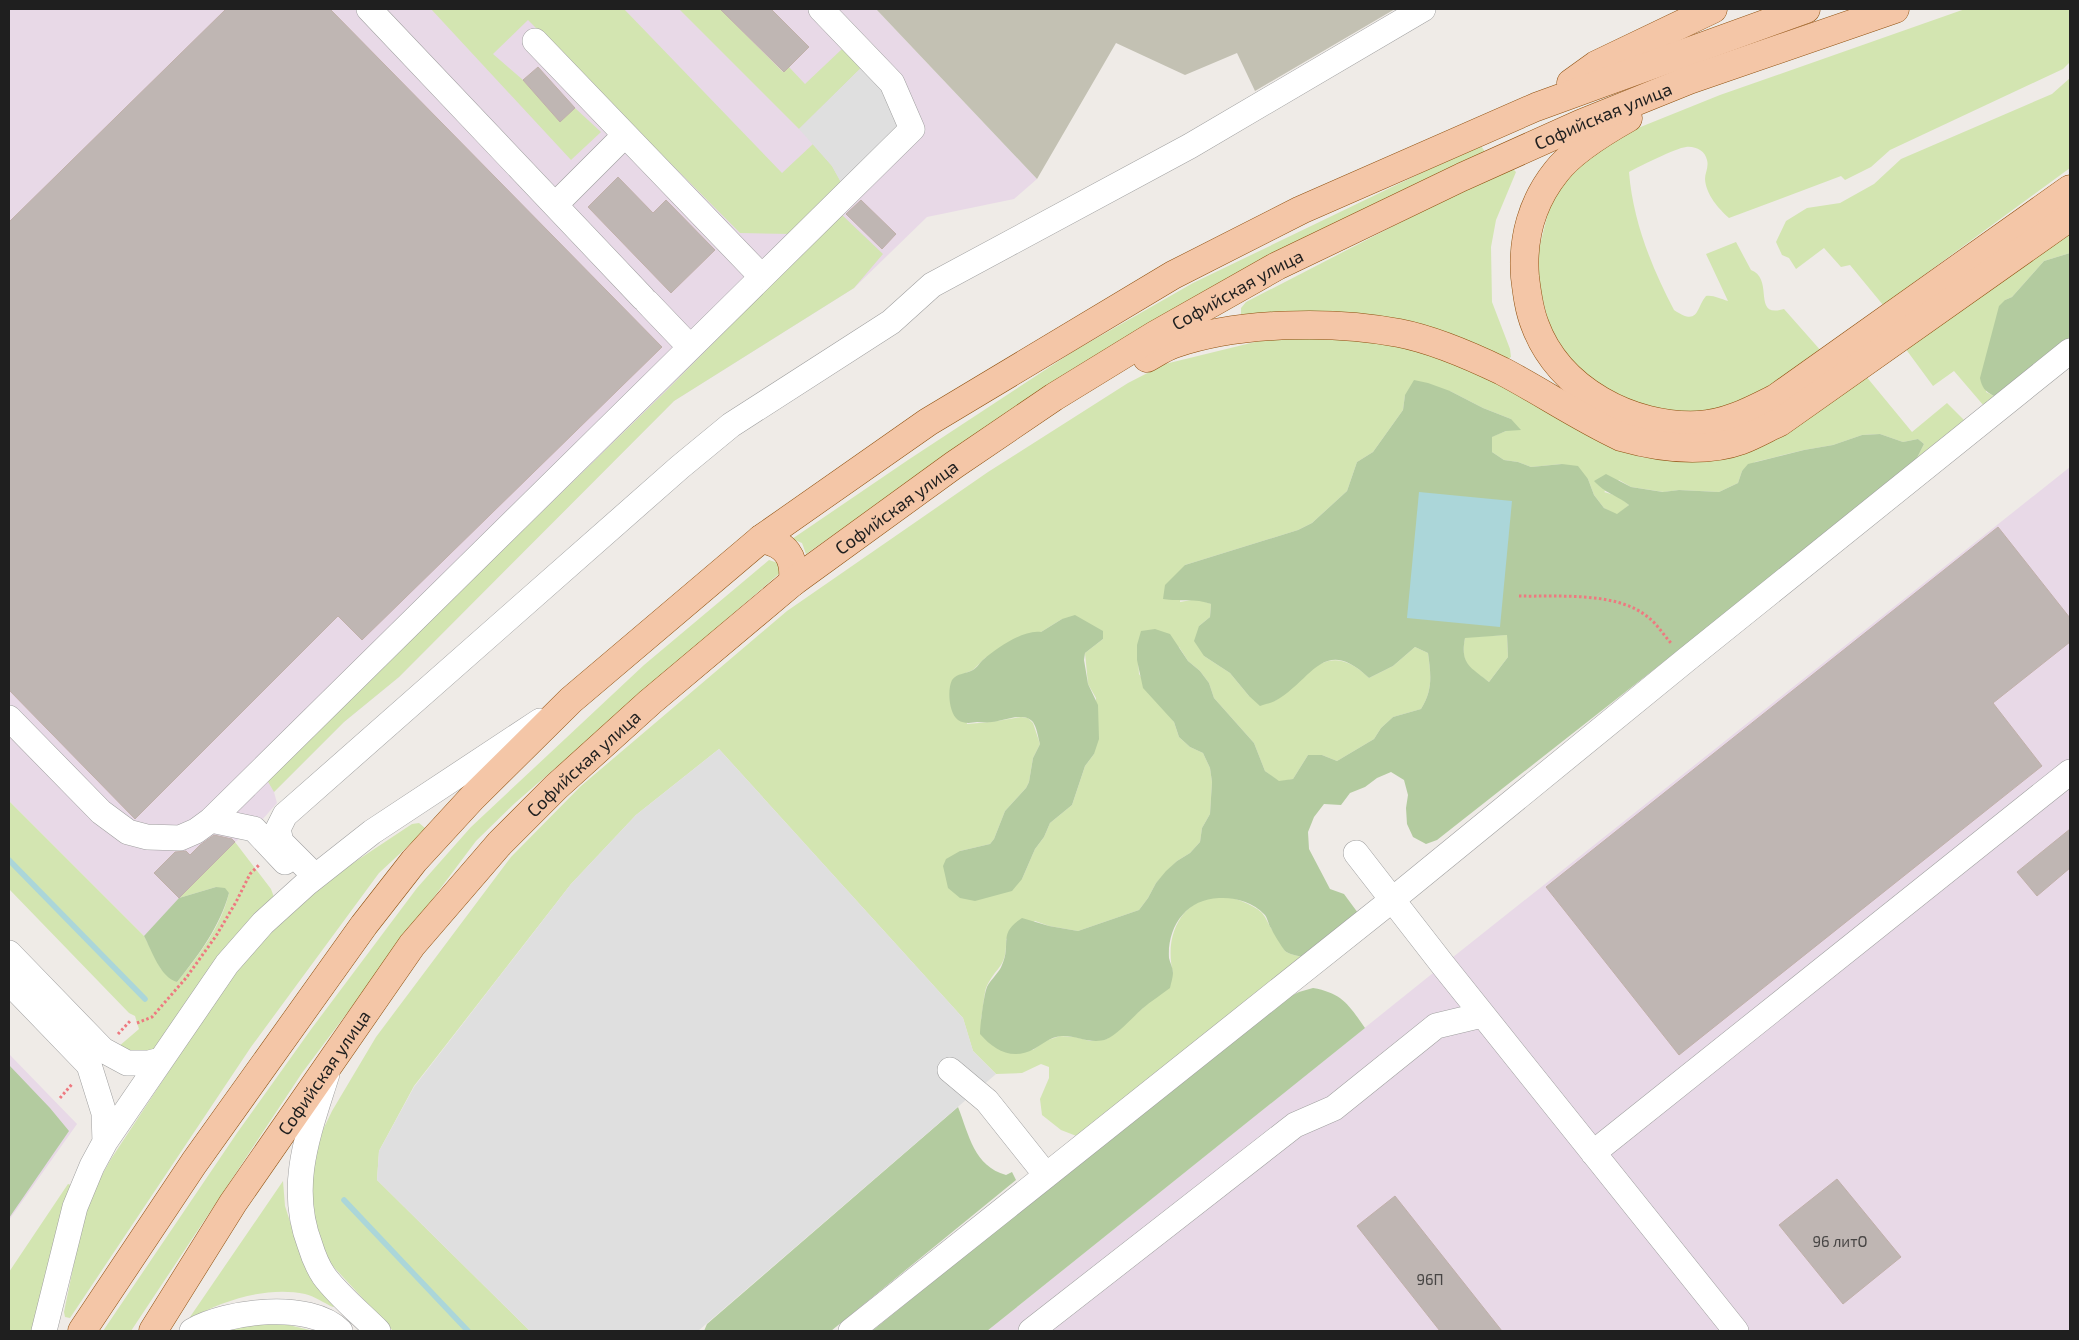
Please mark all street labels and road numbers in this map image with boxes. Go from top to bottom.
street label: Софийская улица [1531,77,1675,154]
street label: Софийская улица [1168,244,1307,334]
street label: Софийская улица [830,455,962,559]
street label: Софийская улица [522,705,645,821]
street label: Софийская улица [273,1006,375,1139]

